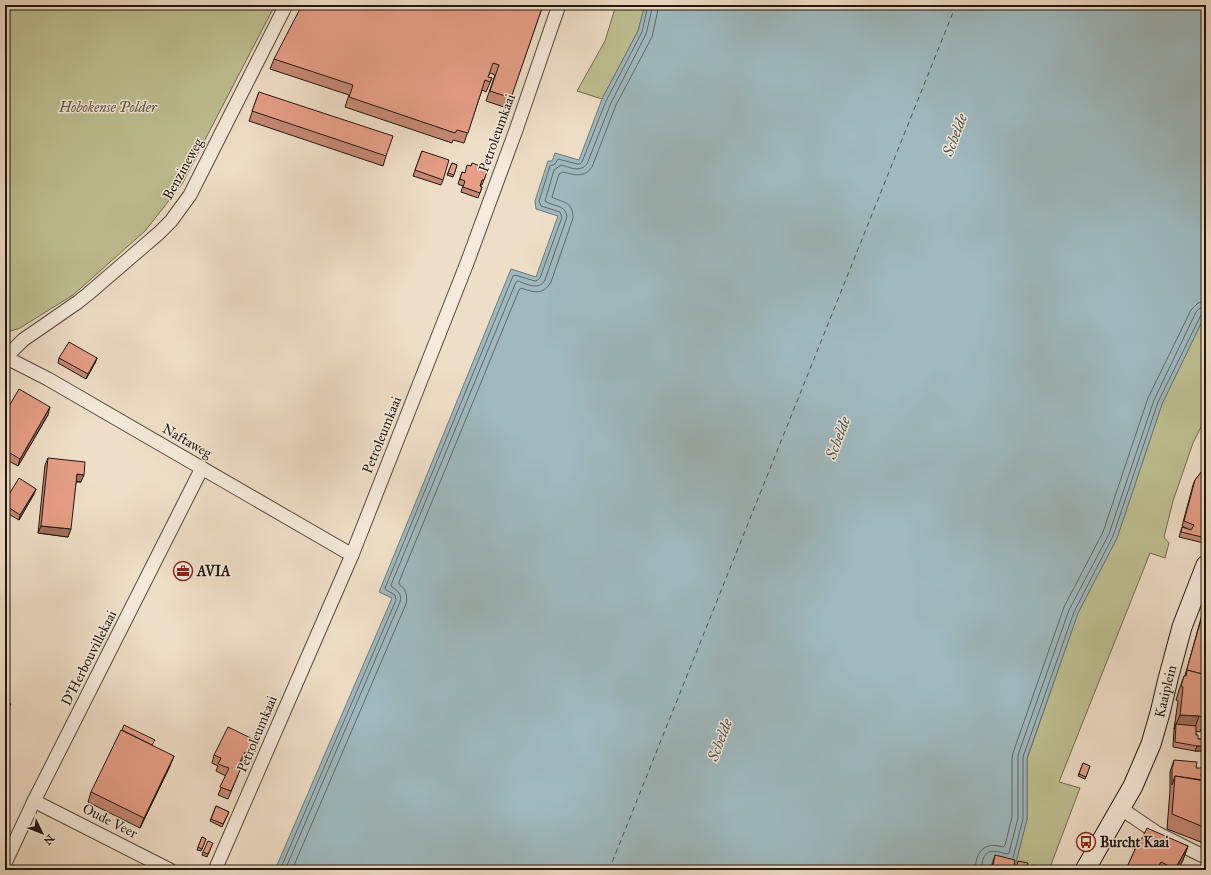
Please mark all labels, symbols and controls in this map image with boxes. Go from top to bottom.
street label: Petroleumkaai [475,92,519,174]
park label: Hobokense Polder [58,99,158,116]
water label: Schelde [938,111,971,160]
street label: Benzineweg [159,135,207,203]
street label: Petroleumkaai [359,394,405,476]
water label: Schelde [821,414,854,463]
street label: Naftaweg [159,420,215,462]
office icon: AVIA [172,560,194,582]
place label: AVIA [196,563,231,580]
street label: D'Herbouvillekaai [58,607,120,709]
street label: Kaaiplein [1151,663,1180,719]
street label: Petroleumkaai [233,693,281,775]
water label: Schelde [703,716,736,765]
street label: Oude Veer [80,800,141,842]
north arrow [22,813,62,853]
bus stop icon: Burcht Kaai [1075,831,1097,853]
text: N [41,832,57,848]
place label: Burcht Kaai [1100,834,1169,851]

